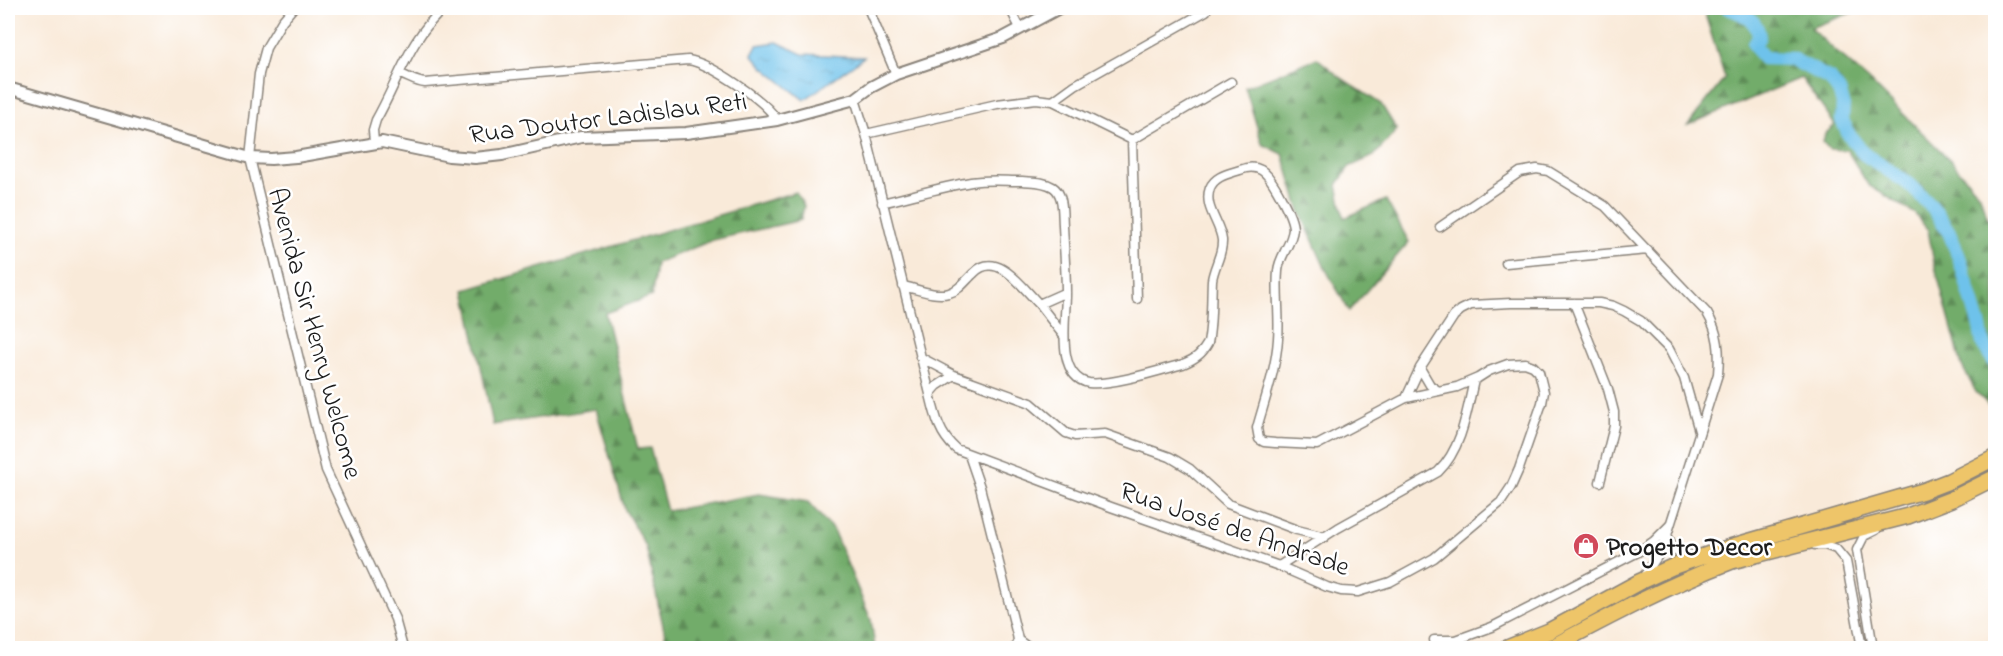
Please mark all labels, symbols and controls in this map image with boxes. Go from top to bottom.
street label: Rua Doutor Ladislau Reti [467,83,749,156]
street label: Avenida Sir Henry Welcome [256,184,371,484]
street label: Rua José de Andrade [1114,473,1355,588]
place label: Progetto Decor [1606,529,1773,569]
shop icon: Progetto Decor [1571,531,1601,561]

